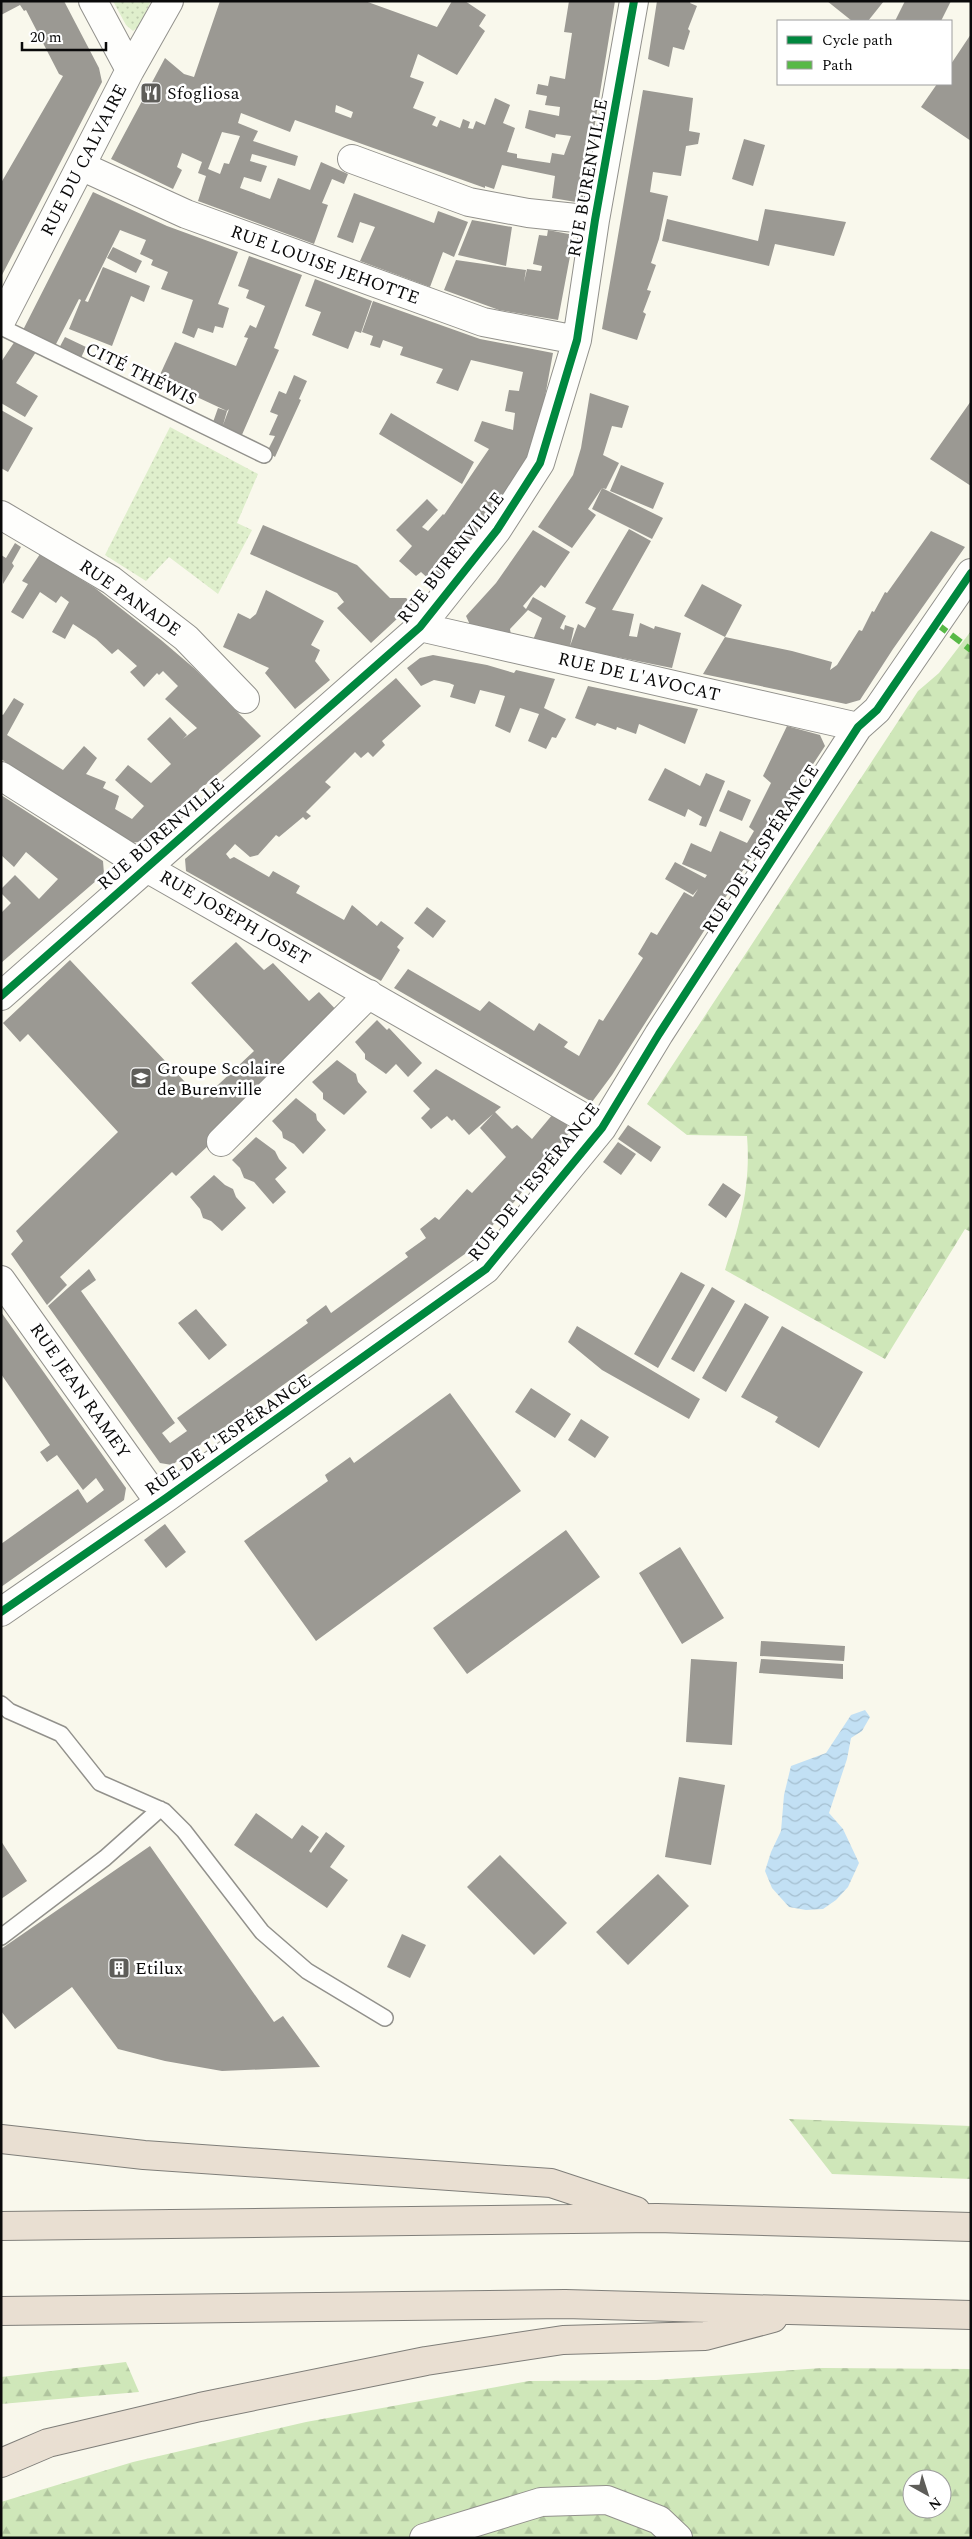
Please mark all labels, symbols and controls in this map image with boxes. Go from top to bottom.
scale bar [22,20,106,52]
legend [777,20,952,85]
text: 20 m [30,26,62,49]
text: Cycle path [822,29,893,52]
text: Path [822,54,853,77]
street label: RUE DU CALVAIRE [34,79,134,241]
place label: Sfogliosa [167,80,240,107]
restaurant icon: Sfogliosa [139,81,163,105]
street label: RUE BURENVILLE [561,97,615,259]
street label: RUE LOUISE JEHOTTE [227,218,423,312]
street label: CITÉ THÉWIS [81,335,201,413]
street label: RUE BURENVILLE [391,486,511,630]
street label: RUE PANADE [74,553,186,643]
street label: RUE DE L'AVOCAT [555,645,723,709]
street label: RUE DE L'ESPÉRANCE [696,759,826,939]
street label: RUE BURENVILLE [92,771,230,897]
street label: RUE JOSEPH JOSET [154,864,316,972]
place label: Groupe Scolaire de Burenville [157,1055,285,1103]
school or university icon: Groupe Scolaire de Burenville [129,1066,153,1090]
street label: RUE DE L'ESPÉRANCE [461,1097,607,1267]
street label: RUE JEAN RAMEY [23,1318,137,1465]
street label: RUE DE L'ESPÉRANCE [139,1367,317,1503]
place label: Etilux [135,1955,183,1982]
building icon: Etilux [107,1956,131,1980]
north arrow [902,2469,952,2519]
text: N [924,2492,946,2515]

